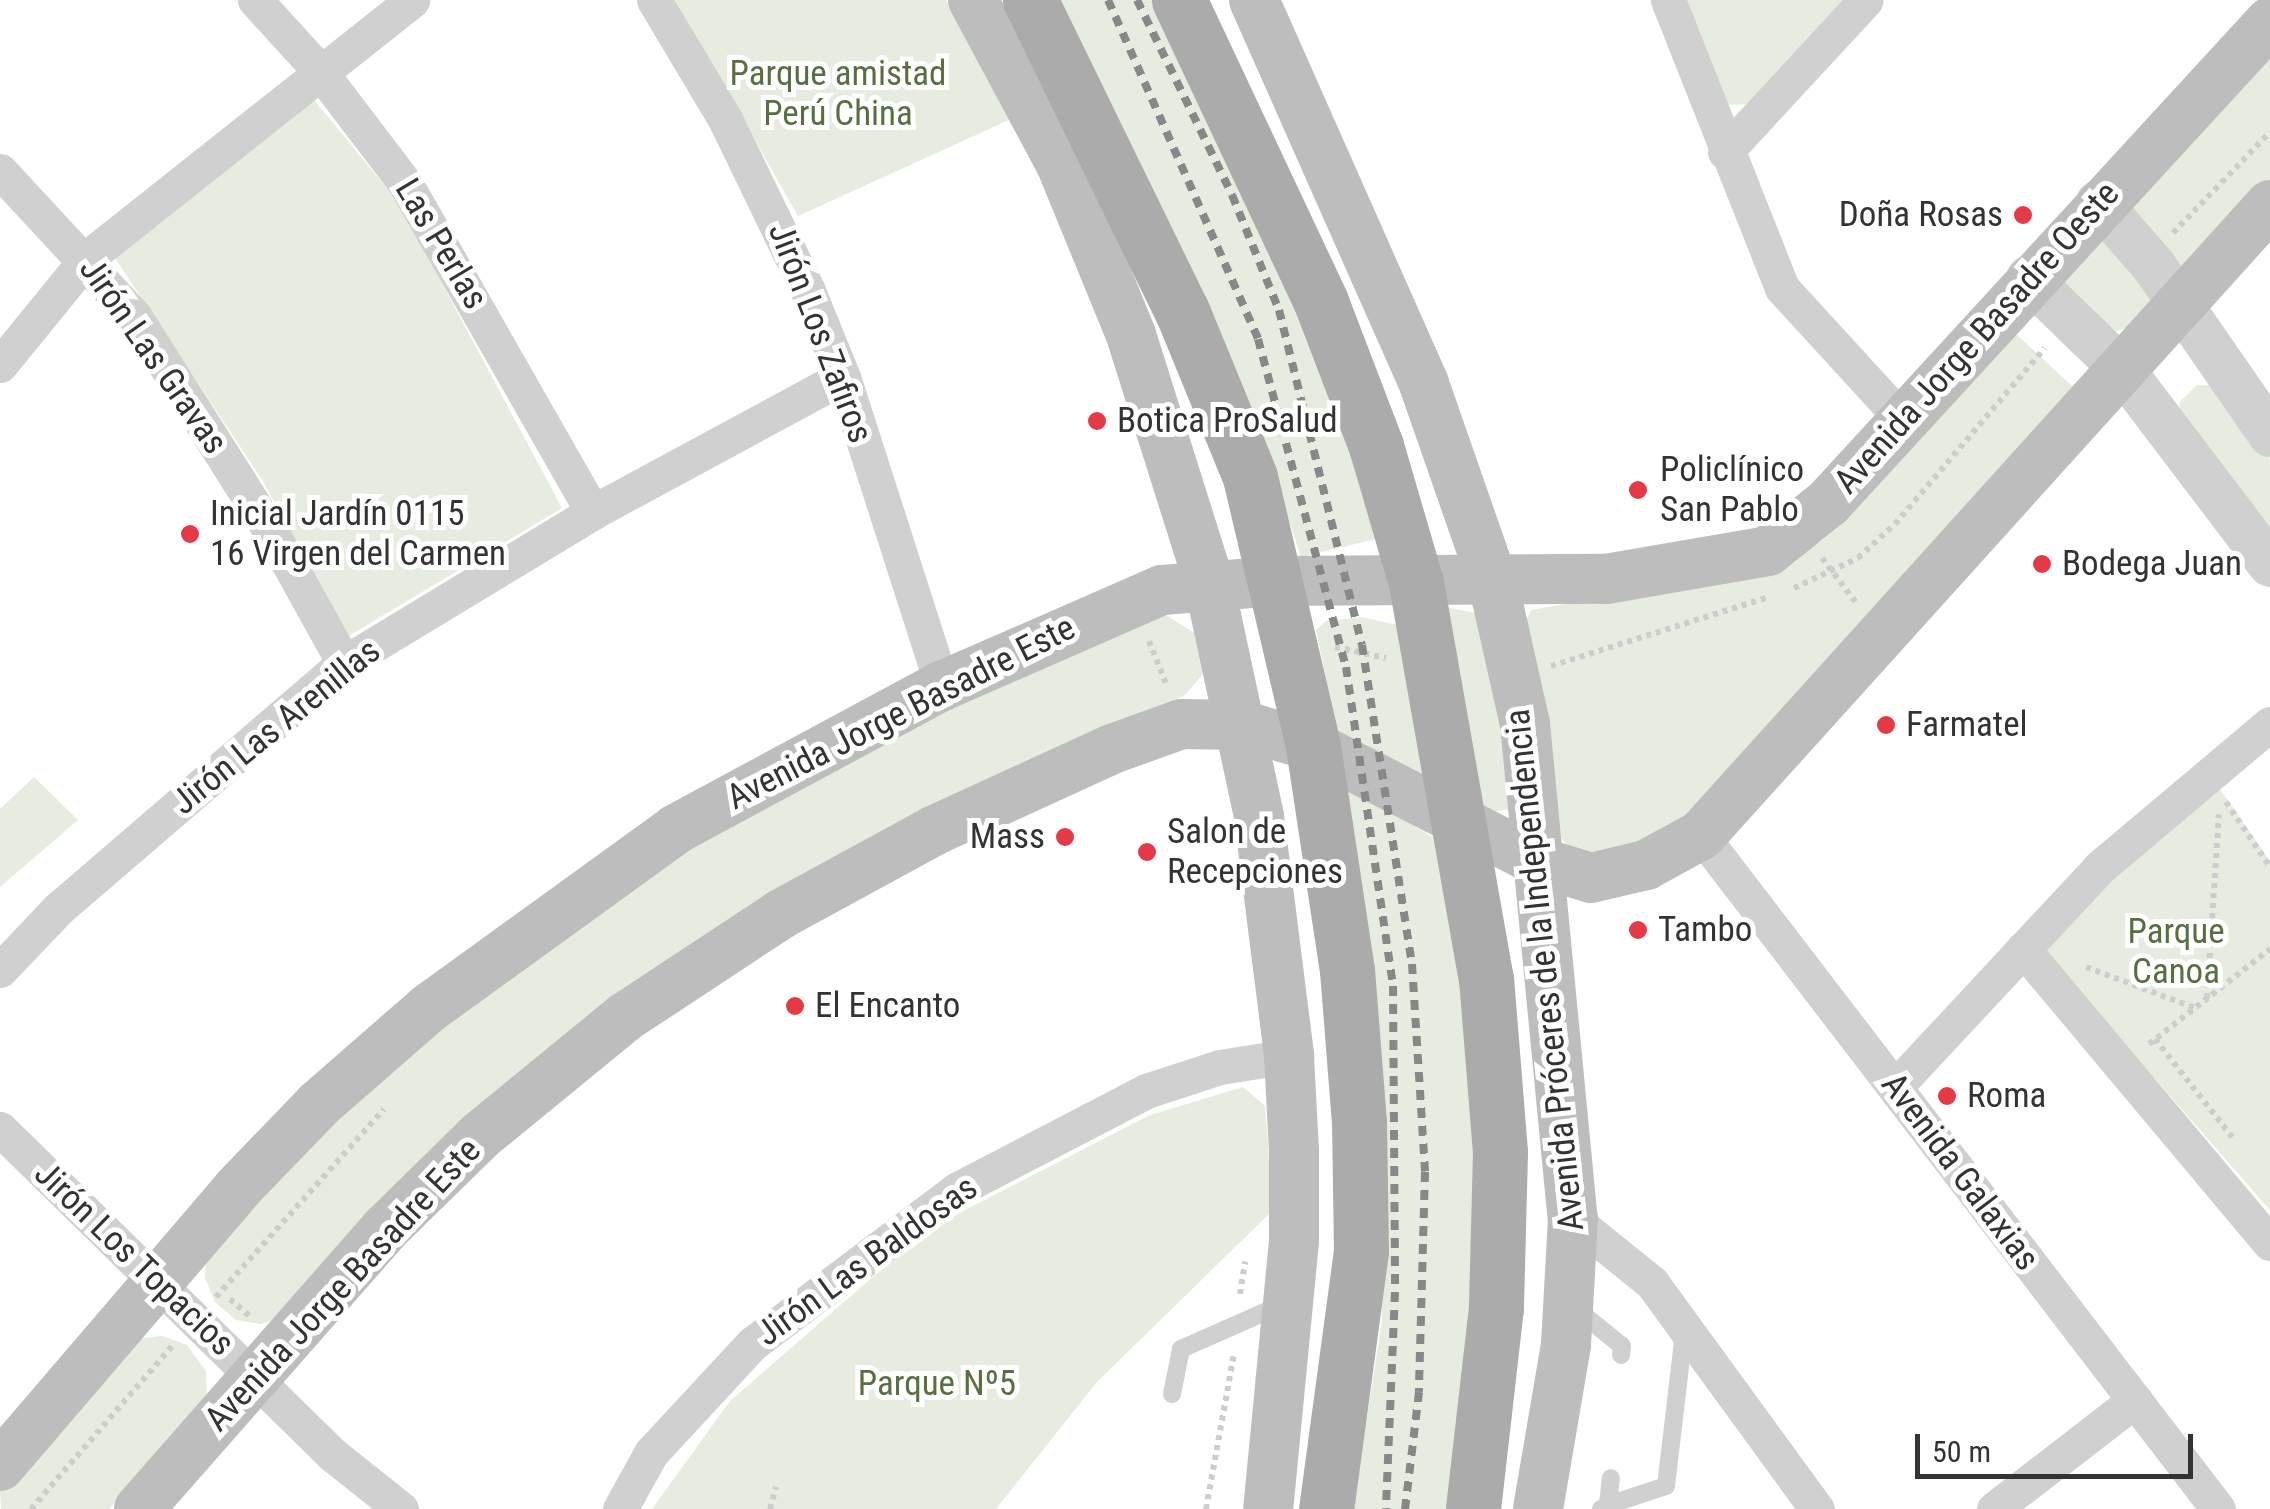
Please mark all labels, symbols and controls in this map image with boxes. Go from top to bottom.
park label: Parque amistad Perú China [730,53,946,135]
street label: Las Perlas [386,171,496,317]
street label: Avenida Jorge Basadre Oeste [1826,173,2128,503]
place label: Doña Rosas [1839,194,2003,236]
marker: Doña Rosas [2012,204,2034,226]
street label: Jirón Los Zafiros [759,217,881,449]
street label: Jirón Las Gravas [70,250,236,462]
place label: Botica ProSalud [1117,400,1338,442]
marker: Botica ProSalud [1086,410,1108,432]
place label: Policlínico San Pablo [1660,449,1804,531]
marker: Policlínico San Pablo [1625,477,1651,503]
place label: Inicial Jardín 0115 16 Virgen del Carmen [210,493,506,575]
marker: Inicial Jardín 0115 16 Virgen del Carmen [179,523,201,545]
place label: Bodega Juan [2062,543,2242,585]
marker: Bodega Juan [2031,553,2053,575]
street label: Avenida Jorge Basadre Este [720,607,1082,819]
street label: Jirón Las Arenillas [163,630,389,824]
place label: Farmatel [1906,704,2028,746]
street label: Avenida Próceres de la Independencia [1497,707,1593,1233]
marker: Farmatel [1875,714,1897,736]
place label: Salon de Recepciones [1167,811,1343,893]
place label: Mass [970,816,1045,858]
marker: Mass [1054,826,1076,848]
marker: Salon de Recepciones [1136,841,1158,863]
place label: Tambo [1658,909,1752,951]
park label: Parque Canoa [2127,911,2225,993]
marker: Tambo [1627,919,1649,941]
place label: El Encanto [815,985,960,1027]
marker: El Encanto [784,995,806,1017]
street label: Avenida Galaxias [1872,1065,2048,1279]
place label: Roma [1967,1075,2046,1117]
marker: Roma [1936,1085,1958,1107]
street label: Avenida Jorge Basadre Este [196,1130,490,1440]
street label: Jirón Los Topacios [25,1153,243,1365]
street label: Jirón Las Baldosas [748,1167,986,1355]
park label: Parque Nº5 [858,1363,1016,1405]
scale bar [1920,1414,2198,1476]
text: 50 m [1932,1434,1991,1469]

